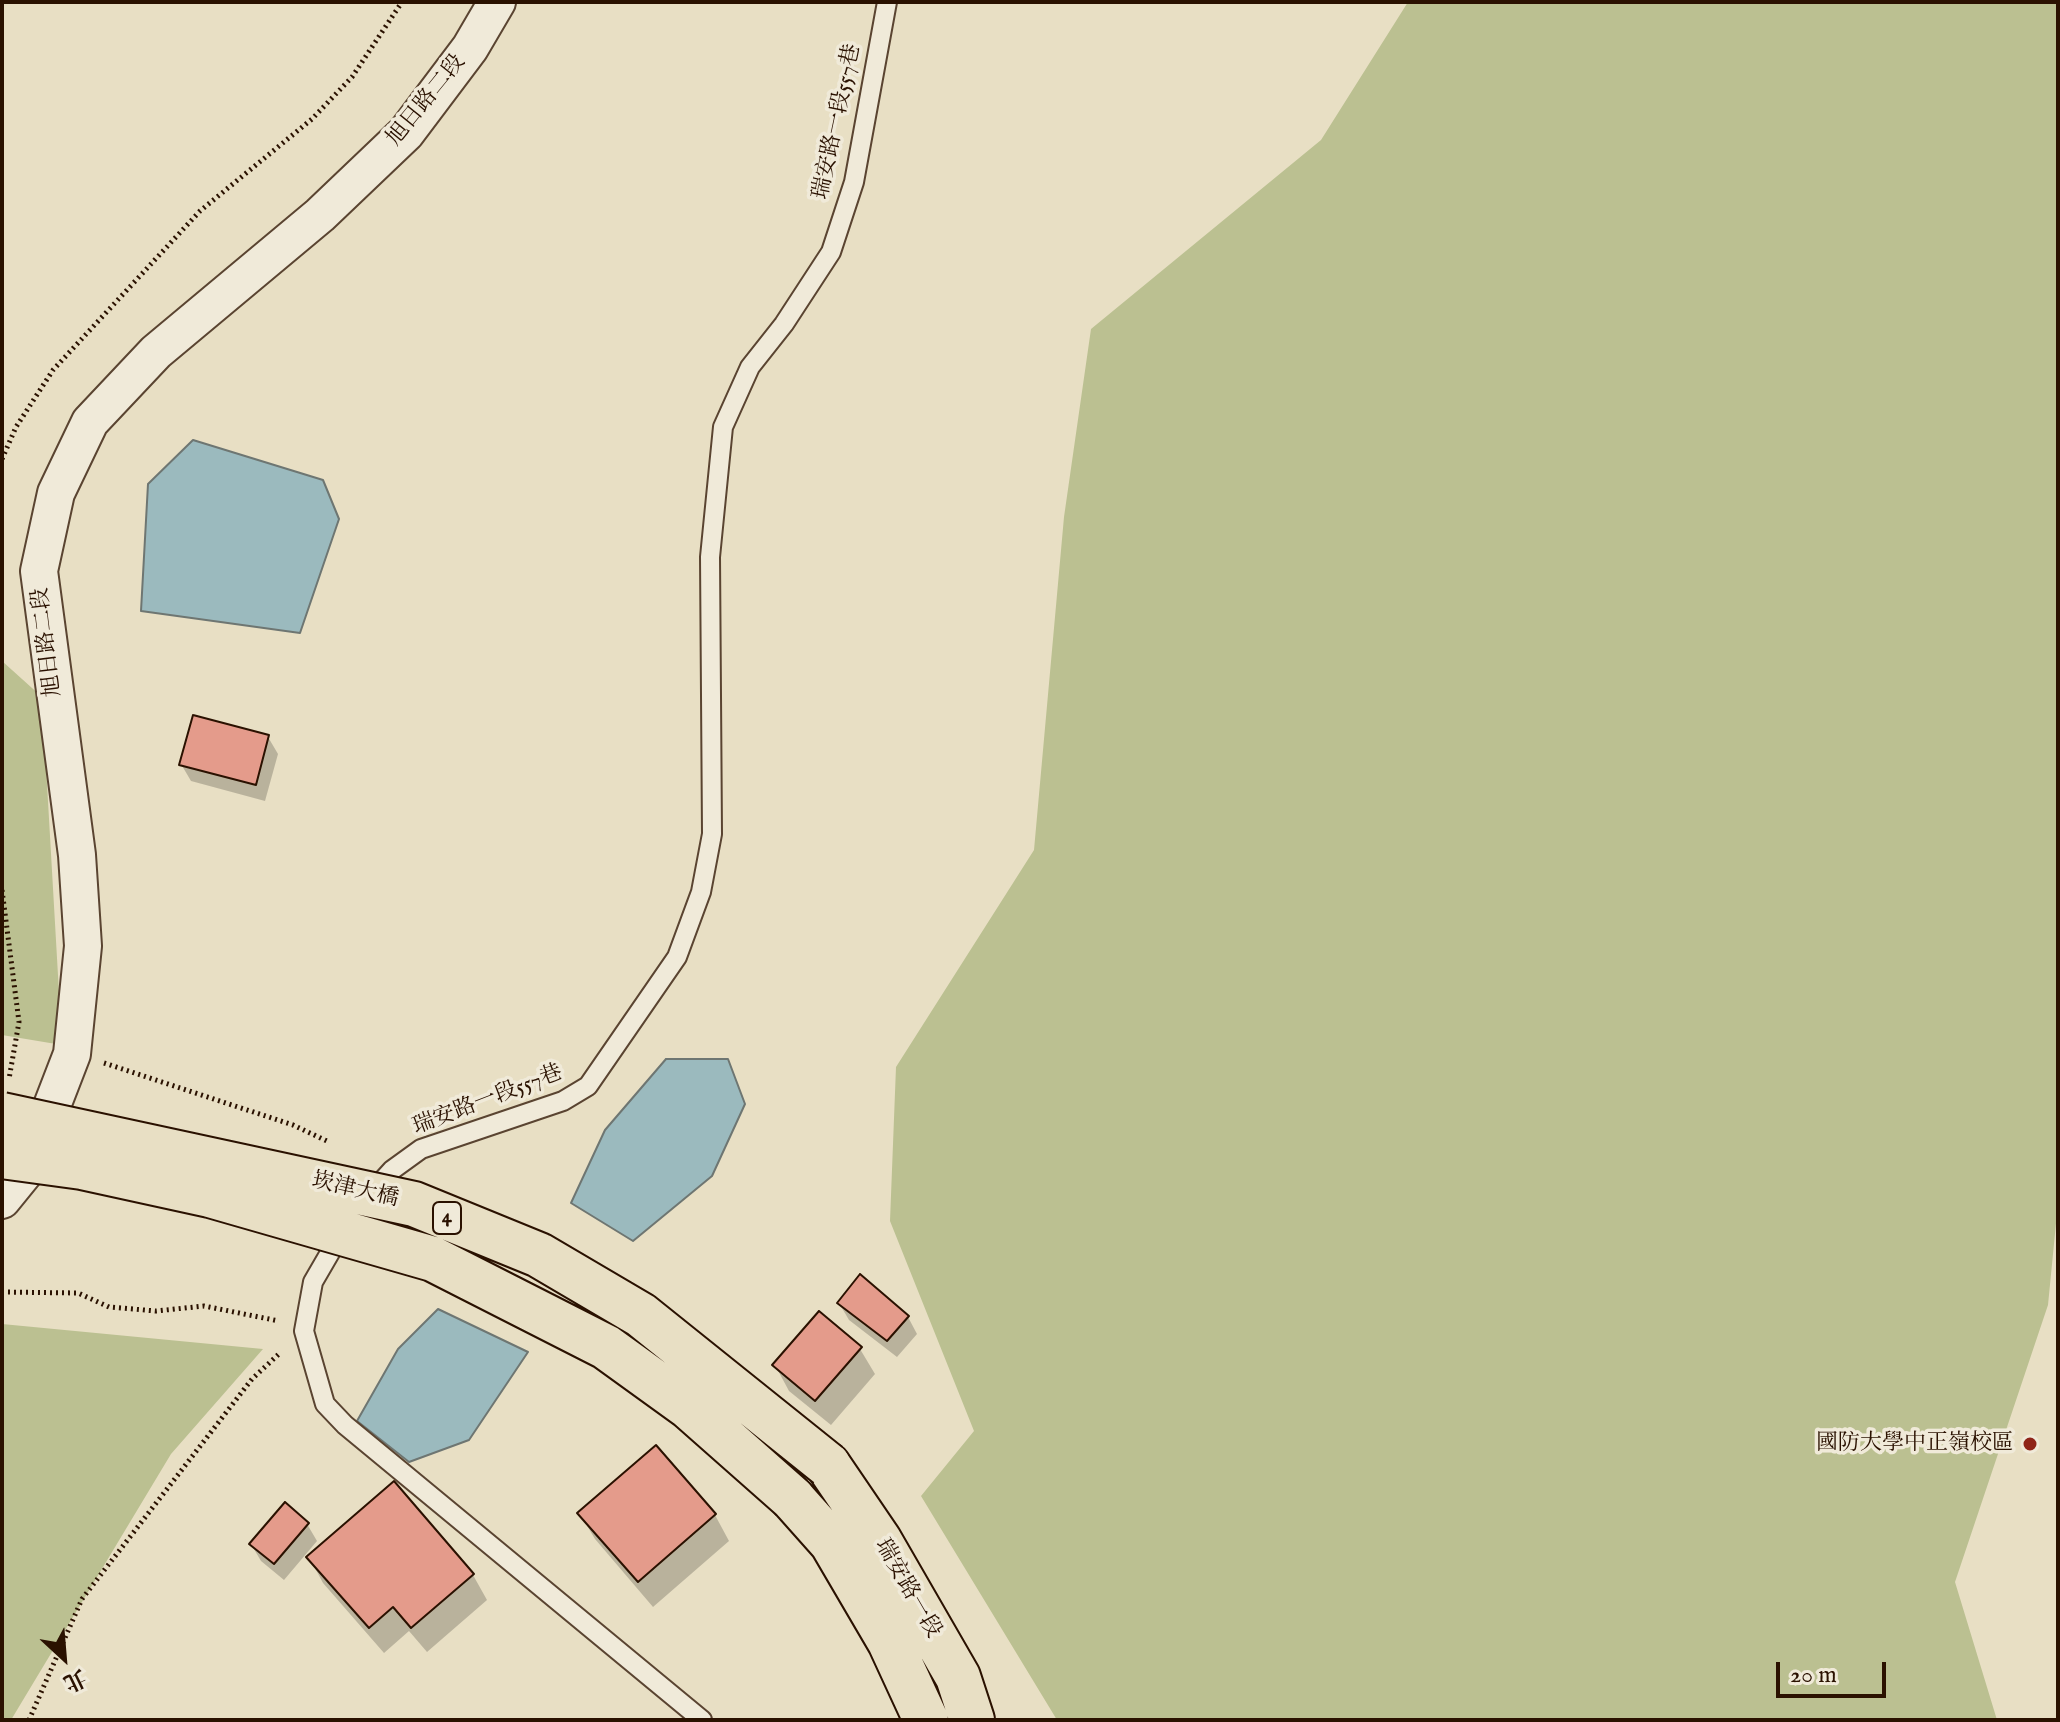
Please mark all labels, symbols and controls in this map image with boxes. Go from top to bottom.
street label: 瑞安路一段557巷 [809,42,867,202]
street label: 旭日路二段 [382,50,472,152]
street label: 旭日路二段 [28,586,68,698]
street label: 瑞安路一段557巷 [409,1060,567,1142]
street label: 崁津大橋 [309,1168,401,1214]
road number: 4 [433,1202,461,1234]
place label: 國防大學中正嶺校區 [1816,1431,2014,1457]
marker: 國防大學中正嶺校區 [2021,1435,2039,1453]
street label: 瑞安路一段 [868,1535,946,1643]
north arrow [24,1618,104,1698]
scale bar [1780,1646,1890,1696]
text: 20 m [1790,1660,1837,1691]
text: 北 [58,1662,91,1697]

